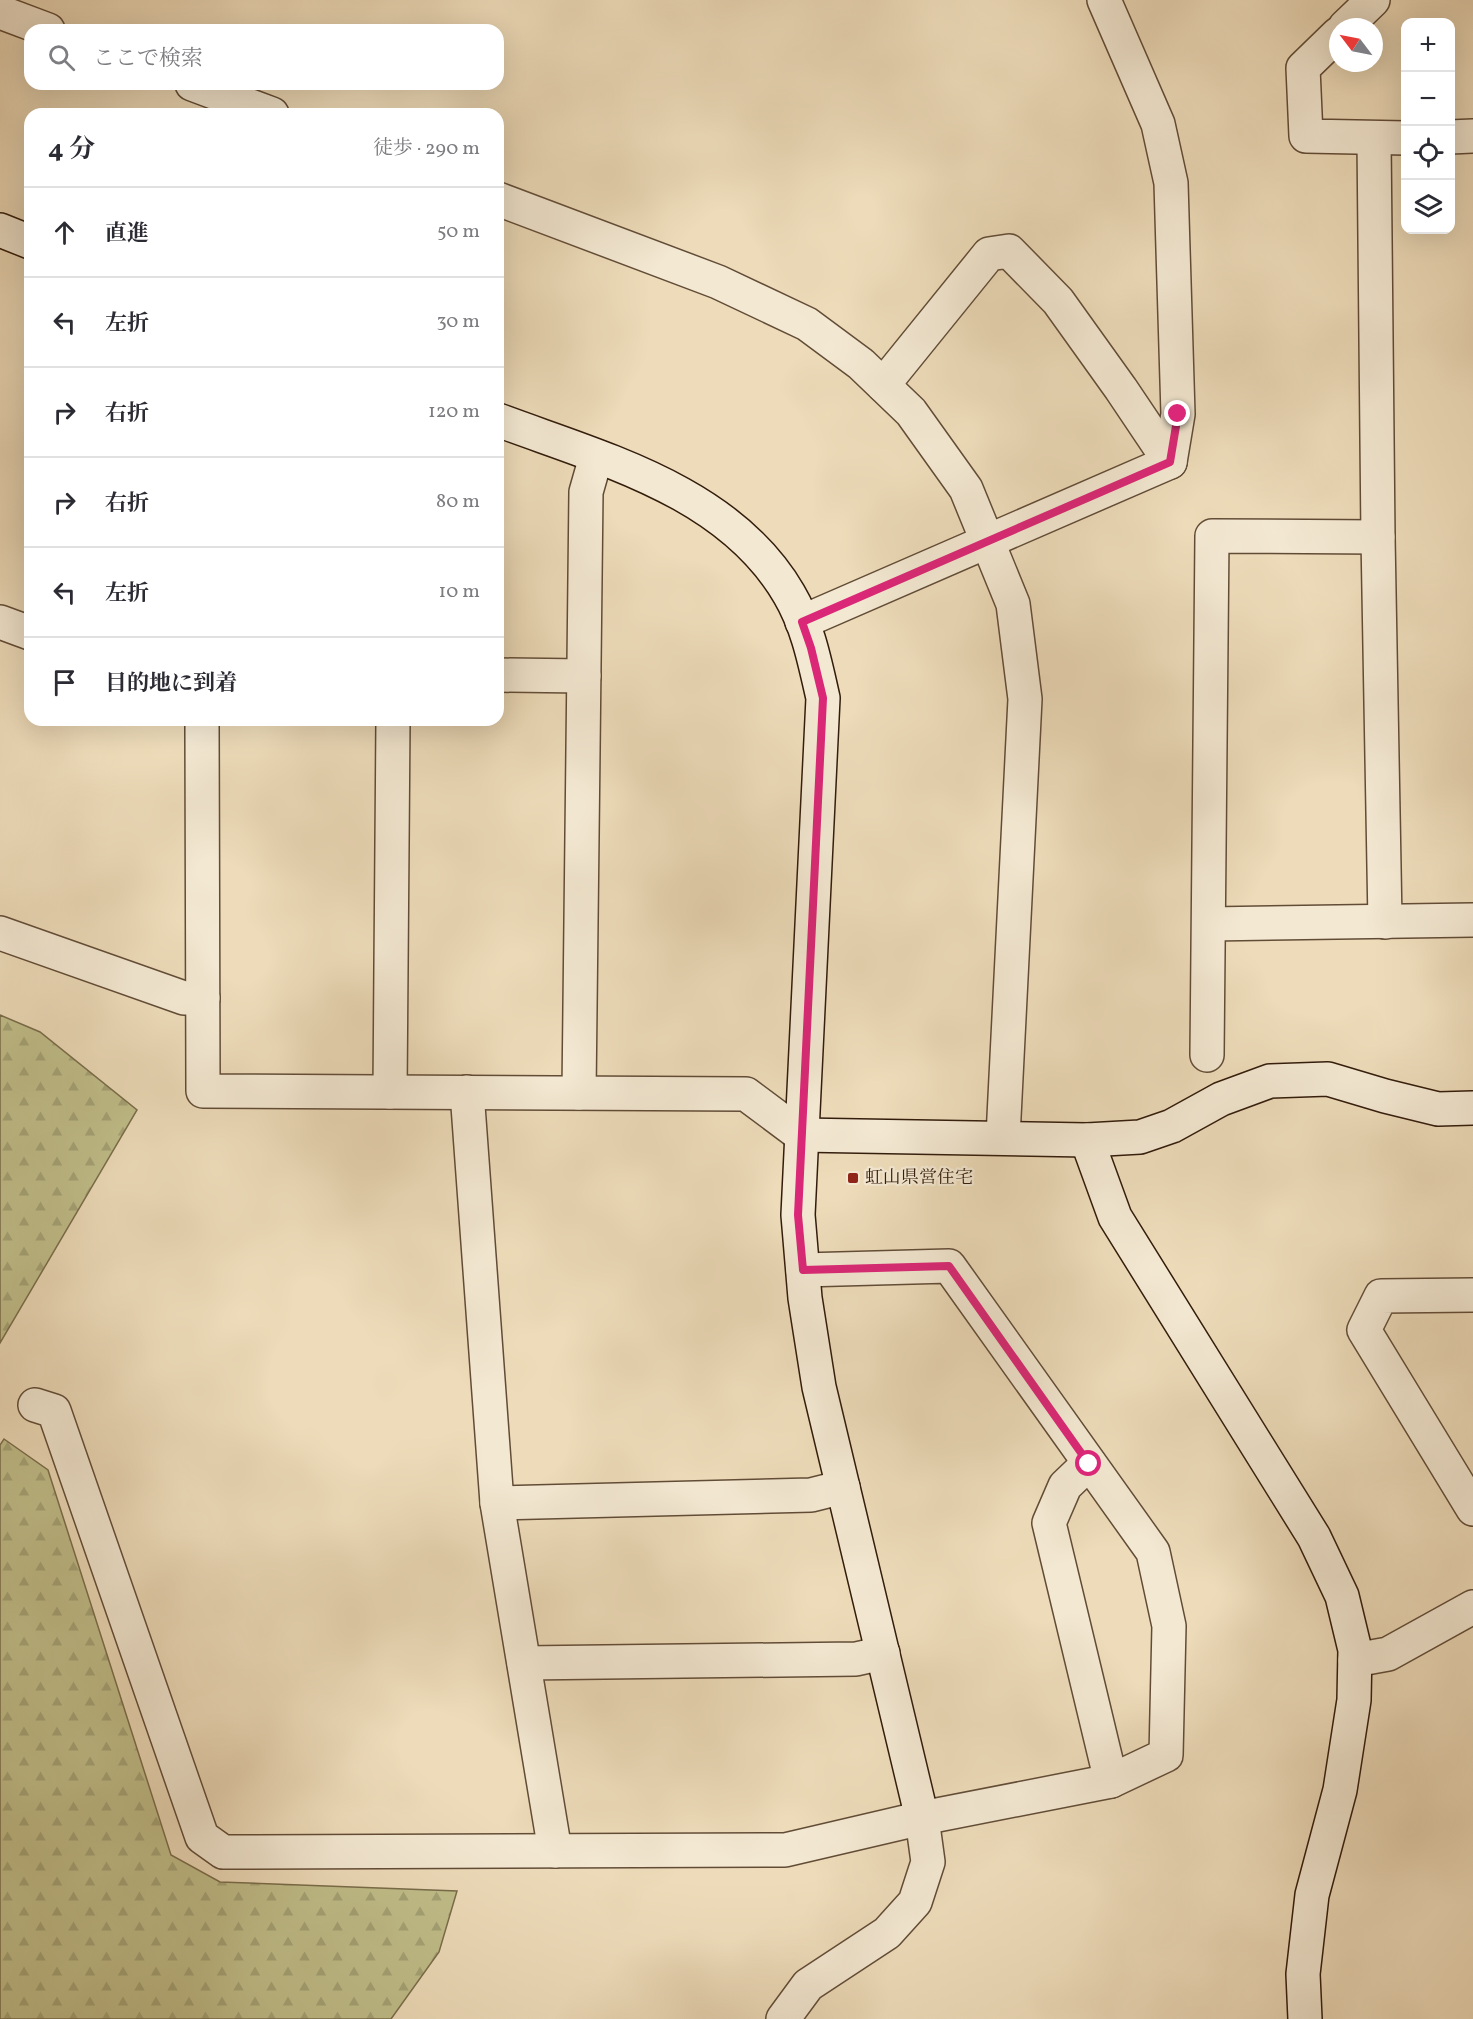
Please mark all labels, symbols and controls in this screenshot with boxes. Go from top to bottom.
north arrow [1329,18,1383,72]
map controls [1401,18,1455,234]
button: + [1401,18,1455,72]
search box [24,24,504,90]
icon: search [45,41,78,74]
text: ここで検索 [93,44,203,75]
button: − [1401,72,1455,126]
button: locate [1401,126,1455,180]
text: 4 分 [48,132,95,168]
text: 徒歩 · 290 m [373,135,480,163]
button: layers [1401,180,1455,234]
icon: ahead [48,216,81,249]
text: 50 m [437,218,480,246]
text: 直進 [105,219,149,250]
icon: left [48,306,81,339]
text: 30 m [436,308,480,336]
text: 左折 [105,309,149,340]
icon: right [48,396,81,429]
text: 120 m [428,398,480,426]
text: 右折 [105,399,149,430]
route end [1164,400,1190,426]
icon: right [48,486,81,519]
text: 80 m [436,488,480,516]
text: 右折 [105,489,149,520]
icon: left [48,576,81,609]
text: 10 m [439,578,480,606]
text: 左折 [105,579,149,610]
icon: arrive [48,666,81,699]
text: 目的地に到着 [105,669,237,700]
place label: 虹山県営住宅 [865,1166,973,1191]
marker: 虹山県営住宅 [846,1171,860,1185]
route start [1075,1450,1101,1476]

